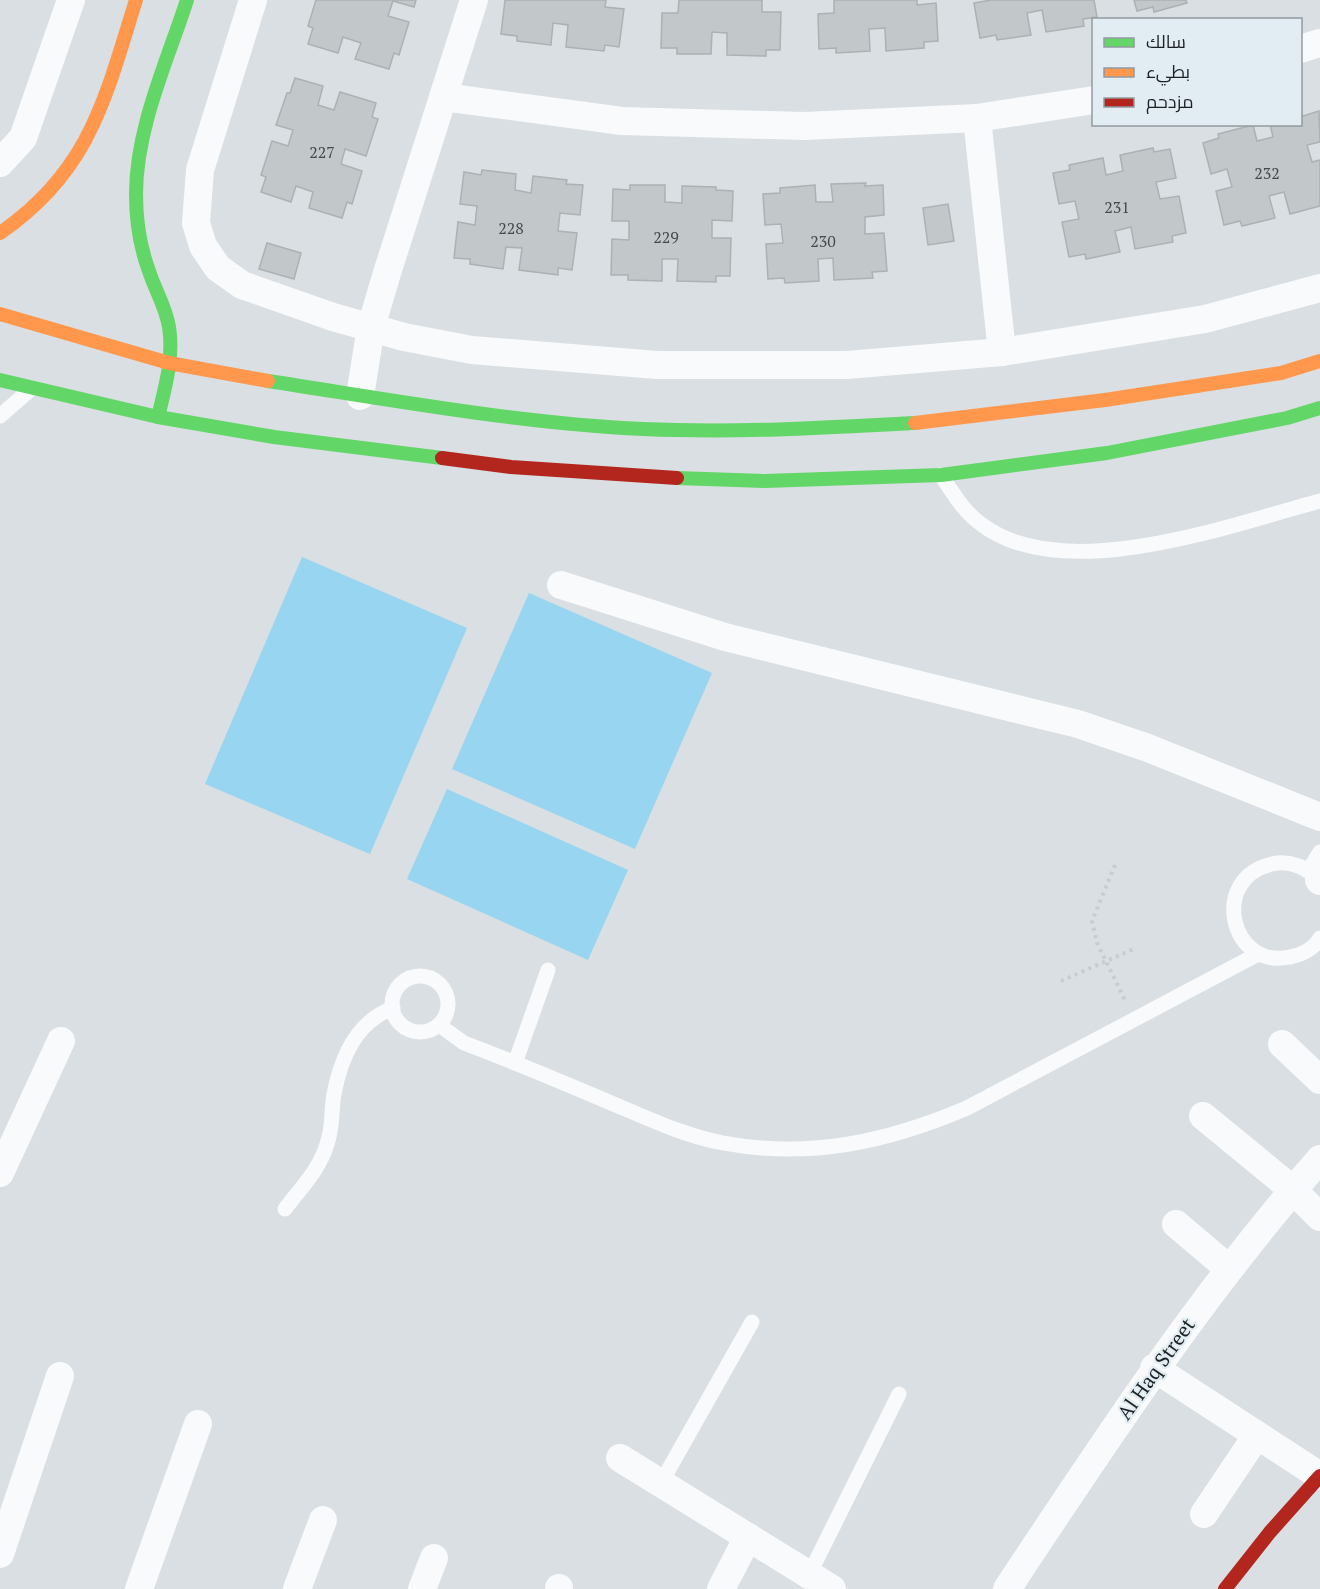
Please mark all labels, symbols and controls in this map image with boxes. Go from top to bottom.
legend [1092,18,1302,126]
text: سالك [1146,29,1186,53]
text: بطيء [1146,59,1190,86]
text: مزدحم [1146,89,1194,114]
house number: 227 [309,141,335,163]
house number: 232 [1254,162,1280,184]
house number: 231 [1104,196,1130,218]
house number: 228 [498,217,524,239]
house number: 229 [653,226,679,248]
house number: 230 [810,230,836,252]
street label: Al Haq Street [1111,1312,1201,1425]

